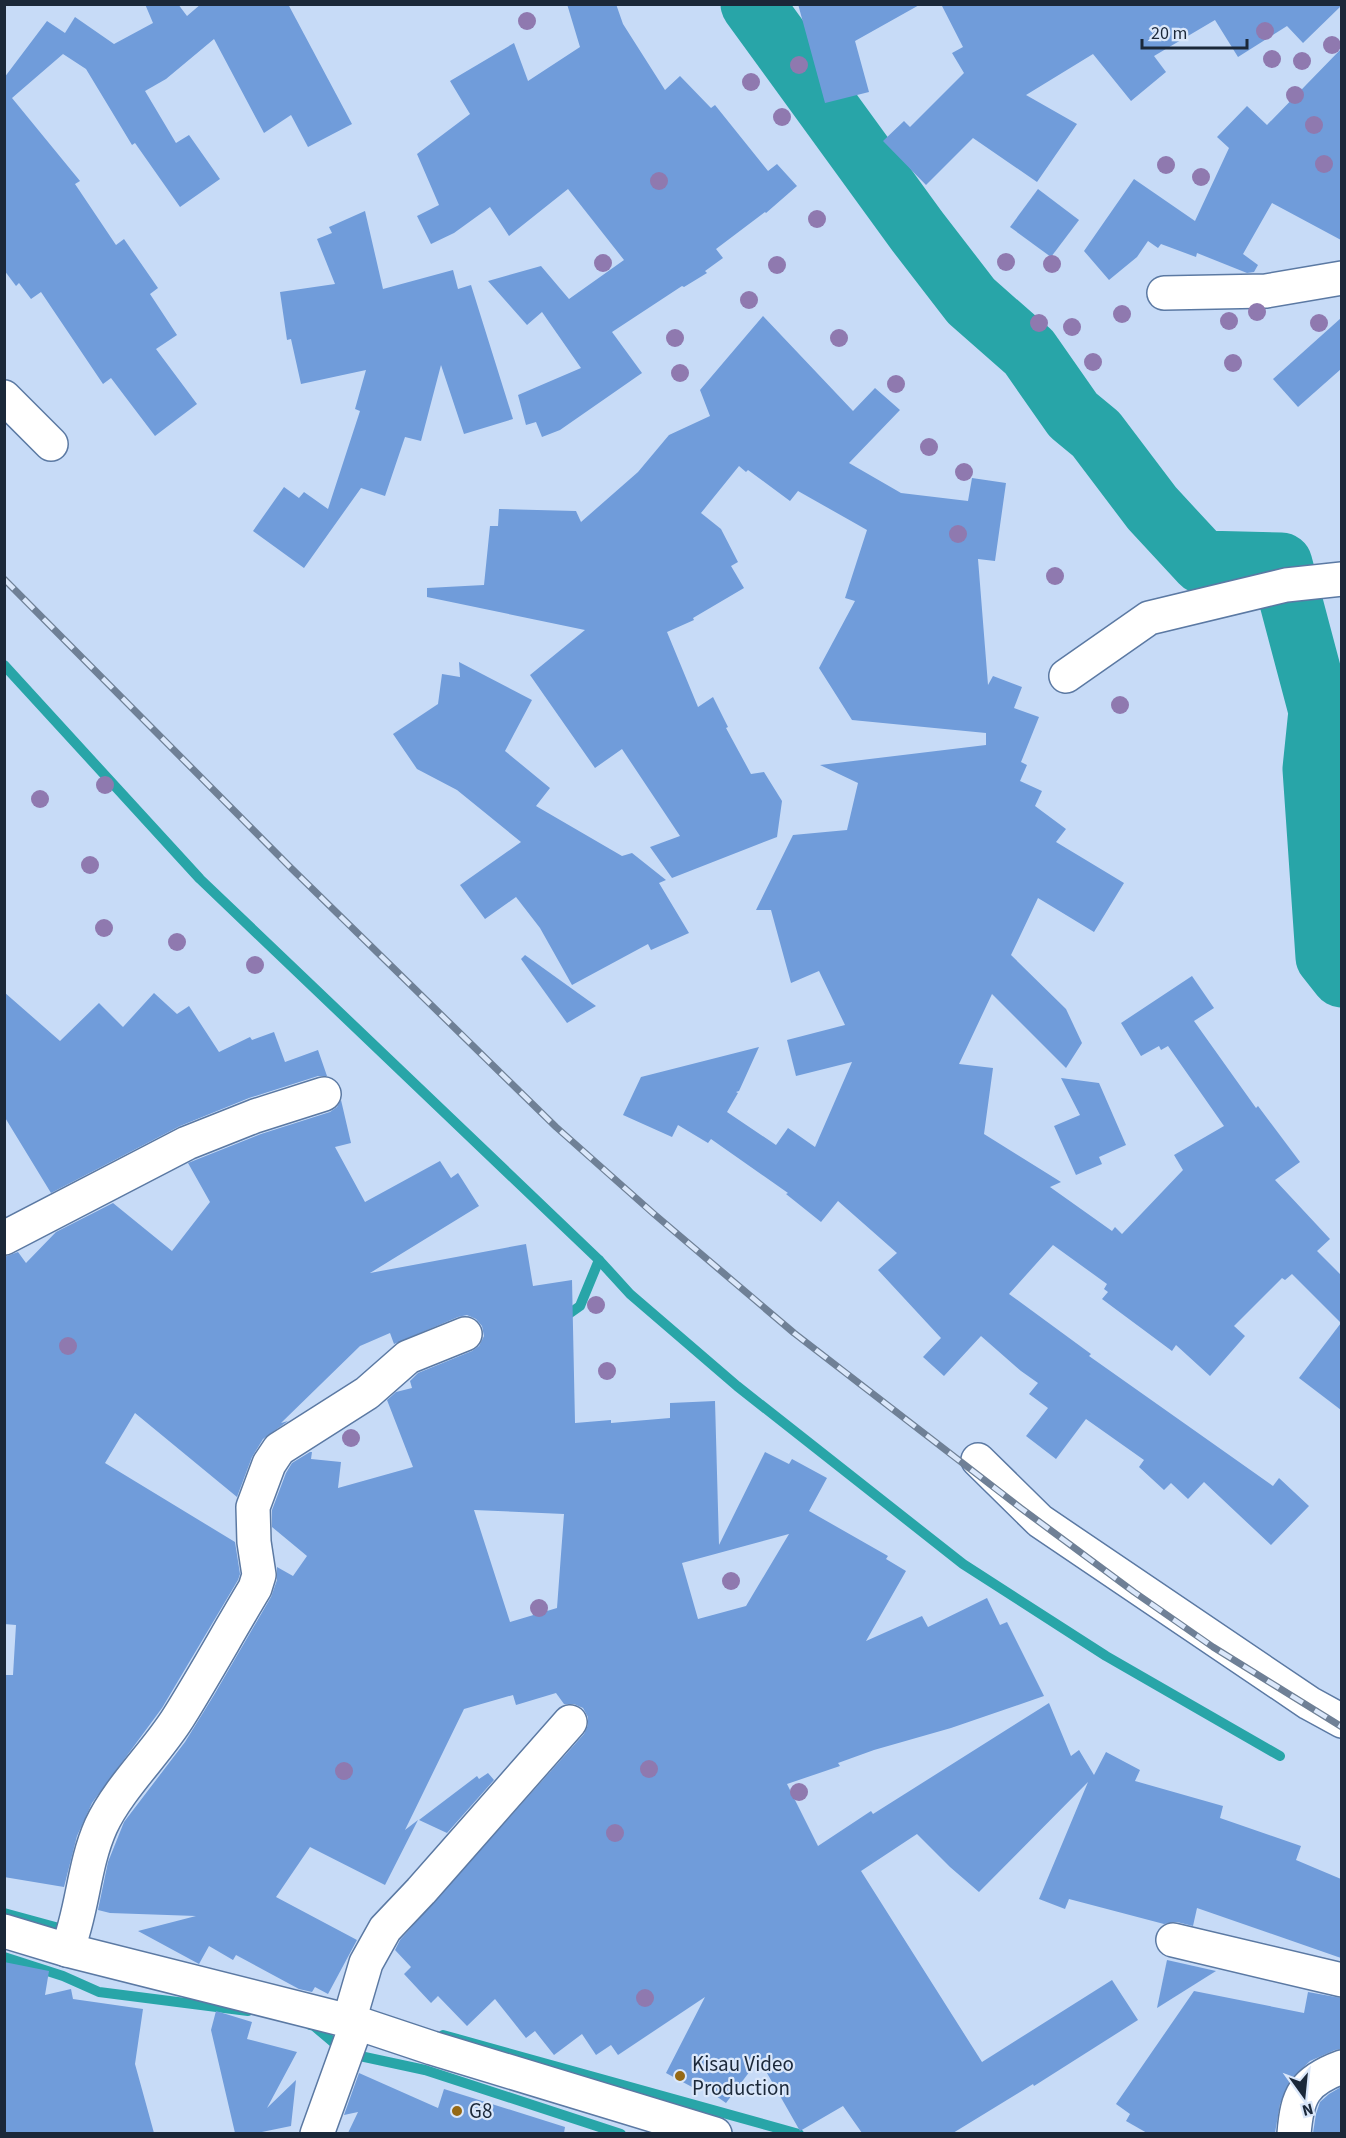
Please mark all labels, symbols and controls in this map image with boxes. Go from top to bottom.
scale bar [1142,12,1247,50]
text: 20 m [1151,21,1187,46]
place label: Kisau Video Production [692,2049,794,2103]
north arrow [1274,2066,1334,2126]
marker: Kisau Video Production [673,2069,687,2083]
place label: G8 [469,2096,492,2126]
text: N [1300,2098,1316,2122]
marker: G8 [450,2104,464,2118]

